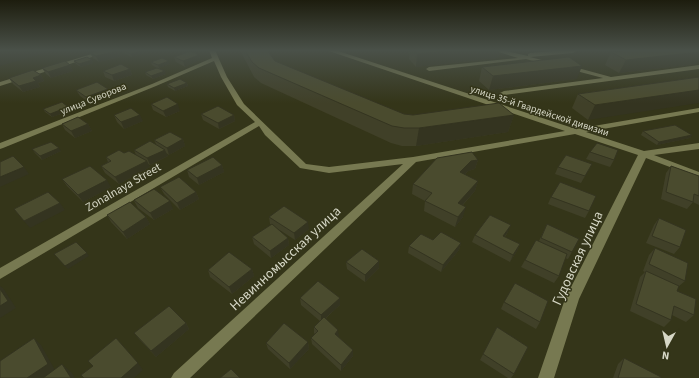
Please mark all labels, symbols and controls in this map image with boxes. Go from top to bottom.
street label: улица Суворова [58,79,128,119]
street label: улица 35-й Гвардейской дивизии [469,82,611,140]
street label: Zonalnaya Street [82,159,164,216]
street label: Невинномысская улица [226,202,346,316]
street label: Гудовская улица [547,208,608,309]
north arrow [647,326,687,366]
text: N [661,347,670,363]

